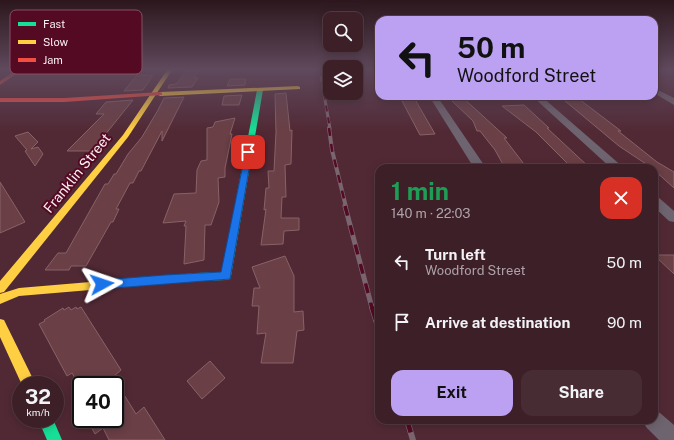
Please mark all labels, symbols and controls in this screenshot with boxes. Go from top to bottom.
legend [10,10,142,74]
map controls [323,12,363,100]
button: search [323,12,363,52]
text: Fast [43,18,65,30]
text: 50 m [457,31,525,64]
icon: left [391,32,443,84]
text: Slow [43,36,69,48]
text: Jam [43,54,63,66]
button: layers [323,60,363,100]
text: Woodford Street [457,65,596,86]
street label: Franklin Street [40,130,114,216]
pin [231,135,265,169]
icon: arrive [237,141,259,163]
text: 1 min [391,177,449,205]
button: close [600,177,642,219]
text: 140 m · 22:03 [391,206,471,221]
text: Turn left [425,246,486,263]
icon: left [391,251,413,273]
text: 50 m [607,254,642,271]
position arrow [81,263,123,305]
text: Woodford Street [425,263,526,278]
icon: arrive [391,311,413,333]
text: Arrive at destination [425,314,570,331]
text: 90 m [607,314,642,331]
button: Exit [391,370,513,416]
button: Share [521,370,642,416]
speed limit sign: 40 [72,376,124,428]
text: 32 [25,385,51,409]
text: km/h [26,406,50,418]

